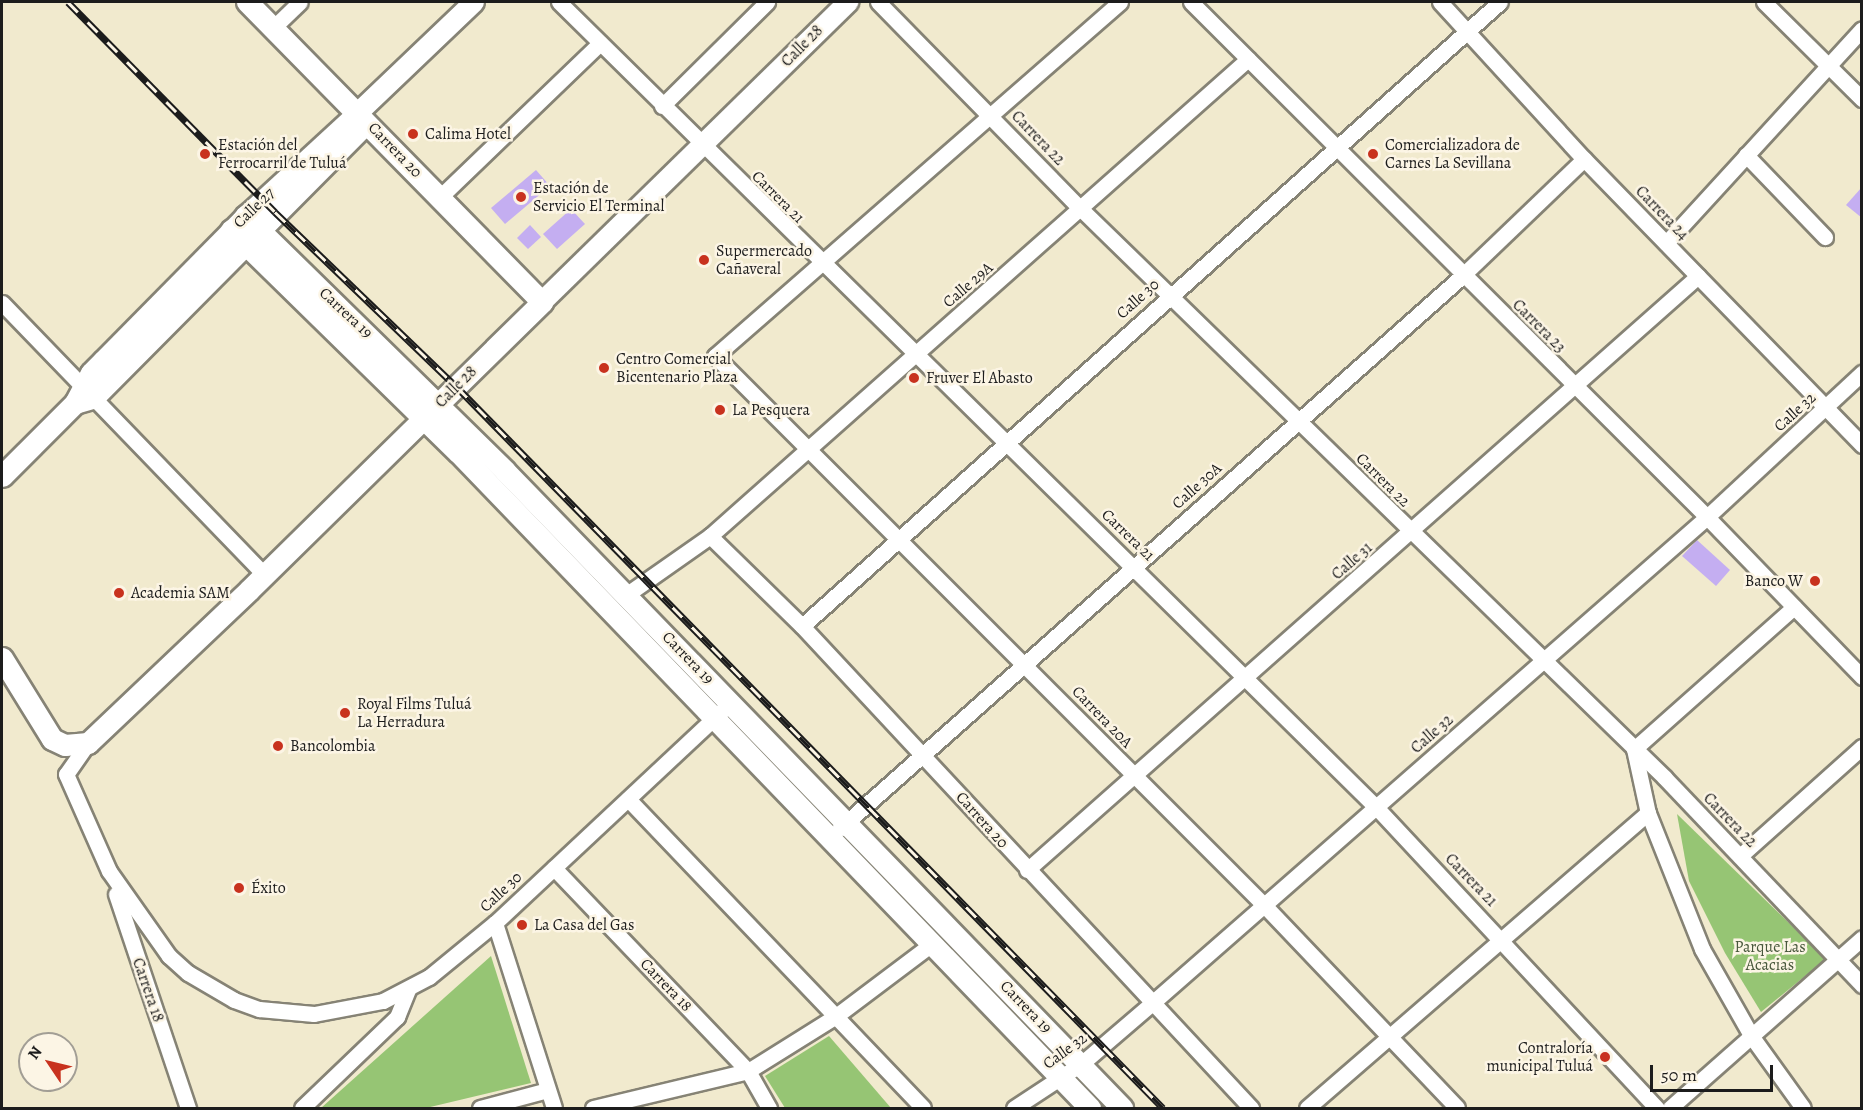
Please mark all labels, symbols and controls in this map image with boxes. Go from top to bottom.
street label: Calle 28 [777,21,827,71]
street label: Carrera 22 [1007,107,1069,169]
street label: Carrera 20 [364,118,426,182]
place label: Calima Hotel [425,124,511,144]
marker: Calima Hotel [406,127,420,141]
place label: Estación del Ferrocarril de Tuluá [218,135,346,173]
place label: Comercializadora de Carnes La Sevillana [1385,135,1520,173]
marker: Estación del Ferrocarril de Tuluá [196,145,214,163]
marker: Comercializadora de Carnes La Sevillana [1366,147,1380,161]
street label: Carrera 21 [748,167,808,227]
place label: Estación de Servicio El Terminal [533,178,664,216]
street label: Carrera 24 [1631,182,1693,244]
street label: Calle 27 [229,184,279,232]
marker: Estación de Servicio El Terminal [514,190,528,204]
place label: Supermercado Cañaveral [716,241,812,279]
marker: Supermercado Cañaveral [697,253,711,267]
street label: Calle 29A [939,258,997,312]
street label: Calle 30 [1113,275,1163,323]
street label: Carrera 19 [315,283,377,343]
street label: Carrera 23 [1508,295,1570,357]
place label: Centro Comercial Bicentenario Plaza [616,349,738,387]
marker: Centro Comercial Bicentenario Plaza [597,361,611,375]
street label: Calle 28 [431,362,481,412]
place label: Fruver El Abasto [926,368,1033,388]
marker: Fruver El Abasto [907,371,921,385]
street label: Calle 32 [1770,388,1820,436]
place label: La Pesquera [732,400,810,420]
marker: La Pesquera [713,403,727,417]
street label: Carrera 22 [1352,449,1414,511]
street label: Calle 30A [1168,459,1226,513]
street label: Carrera 21 [1097,505,1159,565]
street label: Calle 31 [1328,538,1376,584]
place label: Banco W [1745,571,1803,591]
marker: Banco W [1808,574,1822,588]
place label: Academia SAM [131,583,230,603]
marker: Academia SAM [112,586,126,600]
street label: Carrera 19 [658,628,718,688]
street label: Carrera 20A [1068,682,1136,752]
place label: Royal Films Tuluá La Herradura [357,694,472,732]
marker: Royal Films Tuluá La Herradura [338,706,352,720]
street label: Calle 32 [1407,710,1457,758]
place label: Bancolombia [290,736,376,756]
marker: Bancolombia [271,739,285,753]
street label: Carrera 20 [952,788,1012,852]
street label: Carrera 22 [1699,789,1761,851]
street label: Carrera 21 [1441,849,1501,911]
street label: Calle 30 [476,868,526,916]
place label: Éxito [251,878,286,898]
marker: Éxito [232,881,246,895]
place label: La Casa del Gas [534,915,634,935]
marker: La Casa del Gas [515,918,529,932]
park label: Parque Las Acacias [1734,937,1806,975]
street label: Carrera 18 [636,954,696,1016]
street label: Carrera 18 [128,955,168,1025]
street label: Carrera 19 [996,977,1056,1037]
street label: Calle 32 [1039,1029,1091,1073]
north arrow [18,1032,78,1092]
place label: Contraloría municipal Tuluá [1487,1038,1593,1076]
text: N [23,1042,47,1064]
marker: Contraloría municipal Tuluá [1598,1050,1612,1064]
scale bar [1653,1053,1776,1091]
text: 50 m [1661,1063,1697,1087]

